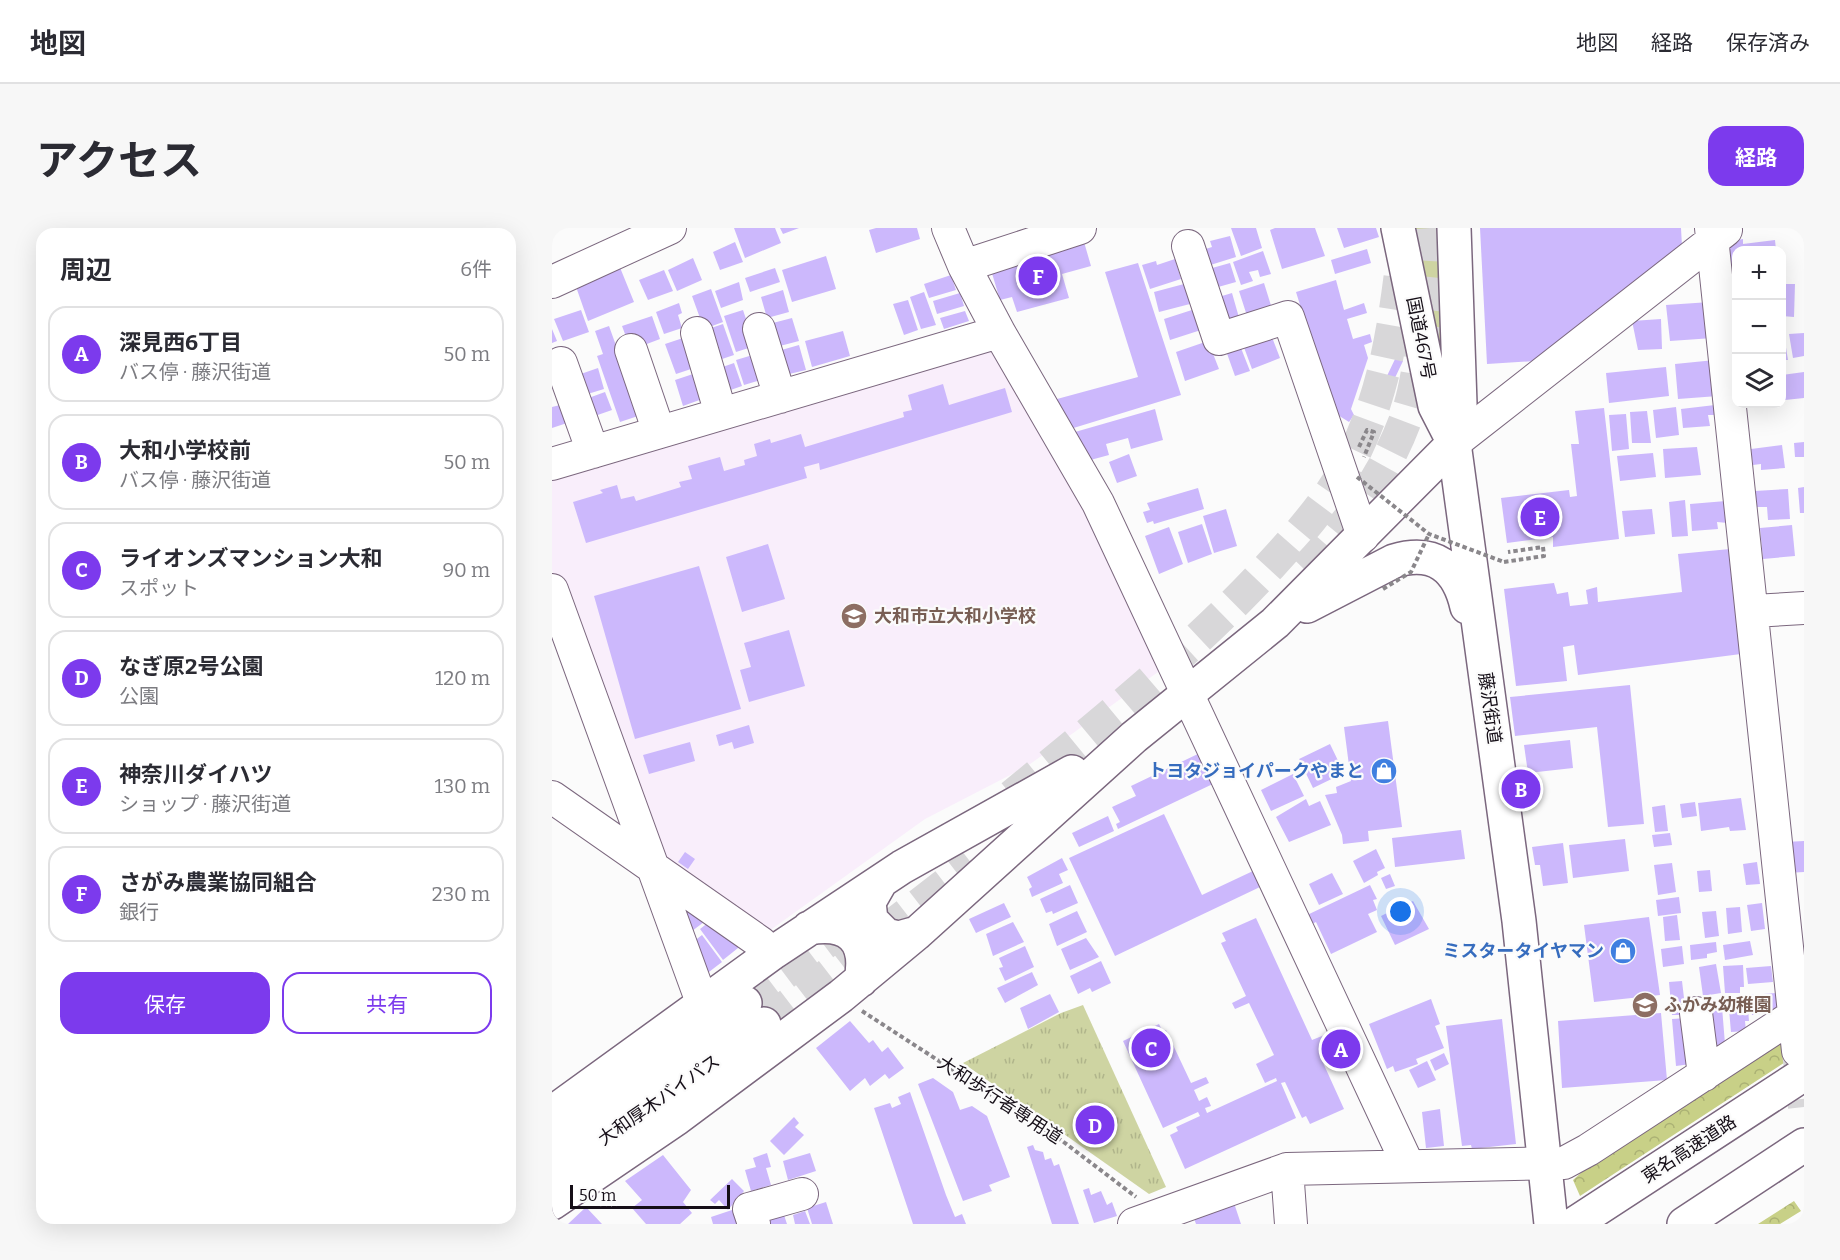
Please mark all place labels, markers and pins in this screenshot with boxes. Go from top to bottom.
pin: F [1018,254,1058,298]
pin: E [1520,494,1560,540]
school or university icon: 大和市立大和小学校 [839,601,869,631]
place label: 大和市立大和小学校 [874,605,1036,627]
shop icon: トヨタジョイパークやまと [1369,756,1399,786]
place label: トヨタジョイパークやまと [1148,760,1364,782]
pin: B [1502,766,1540,812]
shop icon: ミスタータイヤマン [1608,936,1638,966]
place label: ミスタータイヤマン [1443,940,1604,962]
school or university icon: ふかみ幼稚園 [1630,990,1660,1020]
place label: ふかみ幼稚園 [1664,994,1772,1016]
pin: C [1132,1026,1170,1070]
pin: A [1322,1026,1360,1072]
pin: D [1076,1102,1114,1148]

